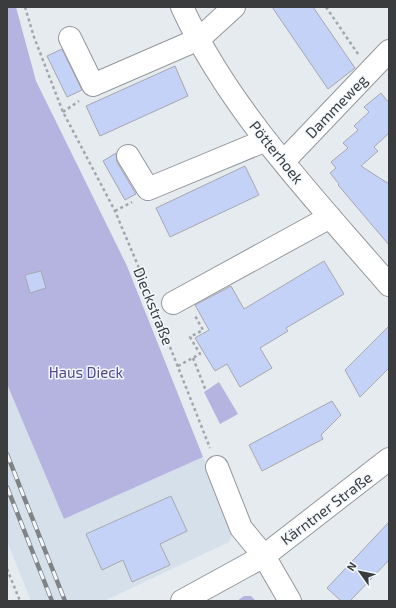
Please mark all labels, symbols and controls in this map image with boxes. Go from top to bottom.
street label: Dammeweg [301,70,371,141]
street label: Pötterhoek [246,117,308,187]
street label: Dieckstraße [130,264,178,348]
park label: Haus Dieck [49,363,124,381]
street label: Kärntner Straße [277,468,375,548]
north arrow [340,552,380,592]
text: N [344,559,359,573]

